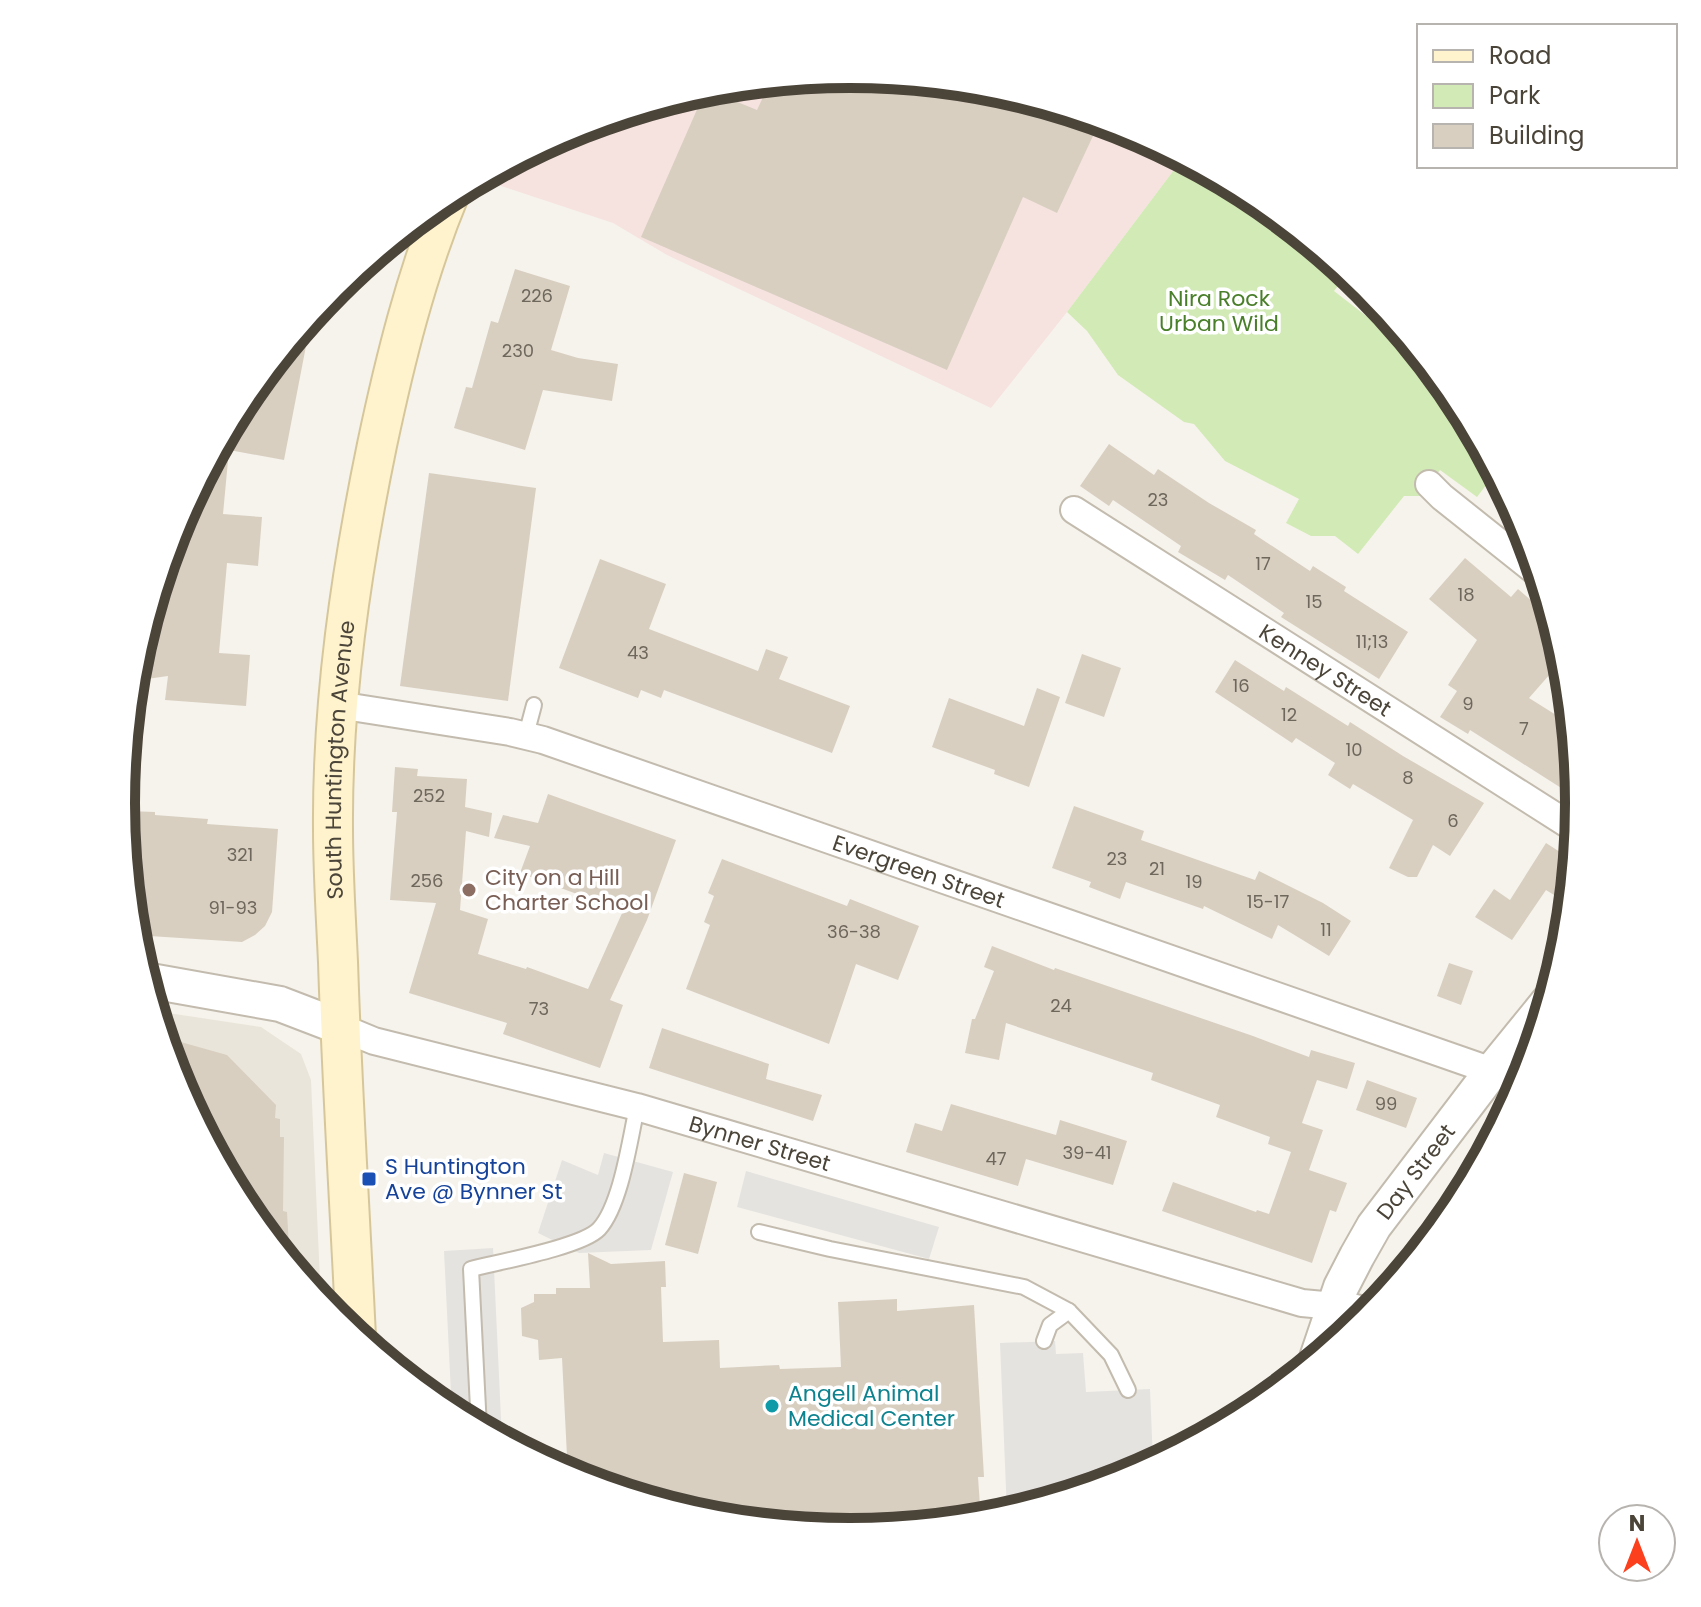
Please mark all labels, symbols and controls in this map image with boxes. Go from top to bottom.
legend [1417,24,1677,168]
text: Road [1489,39,1551,72]
text: Park [1489,79,1541,112]
text: Building [1489,119,1585,152]
house number: 226 [521,283,553,308]
park label: Nira Rock Urban Wild [1159,283,1279,339]
house number: 230 [502,338,534,363]
house number: 23 [1148,487,1168,512]
house number: 17 [1255,551,1271,576]
house number: 18 [1457,582,1475,607]
house number: 15 [1305,589,1323,614]
street label: Kenney Street [1253,617,1397,724]
street label: South Huntington Avenue [318,618,363,900]
house number: 11;13 [1356,629,1388,654]
house number: 43 [627,640,649,665]
house number: 16 [1232,673,1250,698]
house number: 9 [1462,691,1474,716]
house number: 12 [1281,702,1297,727]
house number: 7 [1519,716,1529,741]
house number: 10 [1345,737,1363,762]
house number: 8 [1402,765,1414,790]
house number: 252 [413,783,445,808]
house number: 6 [1447,808,1459,833]
street label: Evergreen Street [828,827,1009,916]
house number: 321 [227,842,253,867]
house number: 23 [1107,846,1127,871]
house number: 21 [1149,856,1165,881]
place label: City on a Hill Charter School [485,862,649,918]
house number: 256 [410,868,444,893]
house number: 19 [1185,869,1203,894]
marker: City on a Hill Charter School [460,881,478,899]
house number: 15-17 [1247,889,1289,914]
house number: 91-93 [209,895,257,920]
house number: 11 [1320,917,1332,942]
house number: 36-38 [827,919,881,944]
house number: 24 [1050,993,1072,1018]
house number: 73 [529,996,549,1021]
house number: 99 [1375,1091,1397,1116]
street label: Bynner Street [685,1108,834,1179]
street label: Day Street [1369,1117,1463,1226]
house number: 39-41 [1063,1140,1111,1165]
house number: 47 [985,1146,1007,1171]
place label: S Huntington Ave @ Bynner St [385,1151,563,1207]
marker: S Huntington Ave @ Bynner St [360,1170,378,1188]
place label: Angell Animal Medical Center [788,1378,955,1434]
marker: Angell Animal Medical Center [763,1397,781,1415]
north arrow [1597,1503,1677,1583]
text: N [1629,1508,1645,1539]

